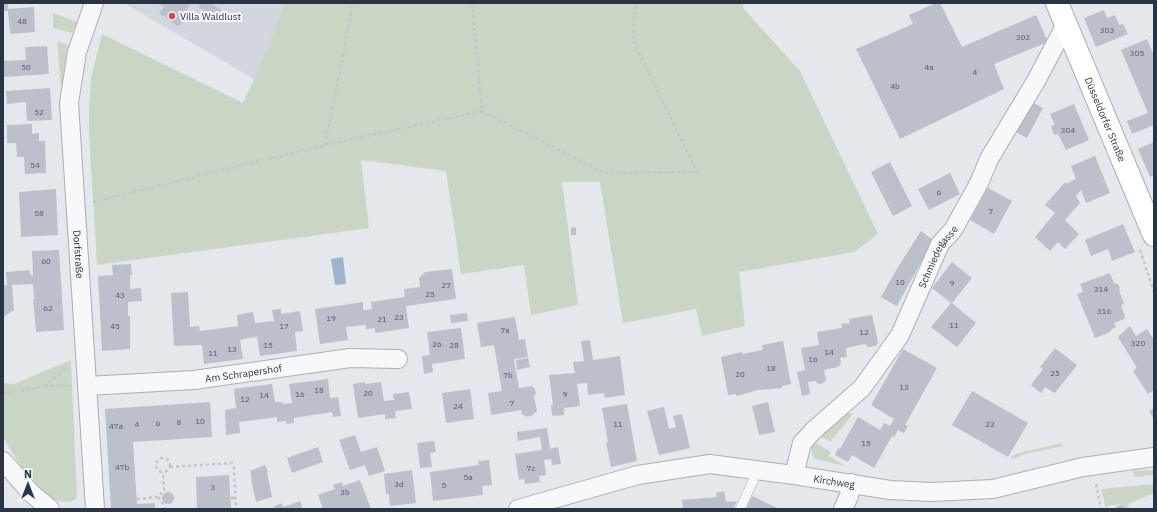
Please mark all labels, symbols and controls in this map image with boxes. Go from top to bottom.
place label: Villa Waldlust [180,10,242,23]
marker: Villa Waldlust [167,11,177,21]
house number: 48 [17,16,27,26]
house number: 303 [1100,25,1114,35]
house number: 302 [1016,32,1030,42]
house number: 305 [1130,48,1144,58]
house number: 50 [21,62,31,72]
house number: 4a [924,62,934,72]
house number: 4 [973,67,978,77]
street label: Düsseldorfer Straße [1082,75,1129,164]
house number: 4b [890,81,900,91]
house number: 52 [34,107,44,117]
house number: 304 [1061,125,1075,135]
house number: 54 [30,160,40,170]
house number: 6 [937,187,942,197]
house number: 7 [989,206,994,216]
house number: 58 [34,208,44,218]
street label: Schmiedegasse [915,223,961,290]
street label: Dorfstraße [71,230,87,279]
house number: 60 [41,256,51,266]
house number: 10 [895,277,905,287]
house number: 9 [950,278,955,288]
house number: 27 [441,280,451,290]
house number: 314 [1094,284,1108,294]
house number: 25 [425,289,435,299]
house number: 43 [115,290,125,300]
house number: 62 [43,303,53,313]
house number: 316 [1097,306,1111,316]
house number: 23 [394,312,404,322]
house number: 19 [326,313,336,323]
house number: 21 [377,314,387,324]
house number: 11 [949,320,959,330]
house number: 45 [110,321,120,331]
house number: 17 [279,321,289,331]
house number: 7a [500,325,510,335]
house number: 12 [859,327,869,337]
house number: 320 [1131,338,1145,348]
house number: 26 [432,339,442,349]
house number: 15 [263,340,273,350]
house number: 28 [449,340,459,350]
house number: 13 [227,344,237,354]
house number: 14 [824,347,834,357]
house number: 11 [208,348,218,358]
house number: 16 [808,354,818,364]
street label: Am Schrapershof [204,361,283,385]
house number: 18 [766,363,776,373]
house number: 25 [1050,368,1060,378]
house number: 20 [735,369,745,379]
house number: 7b [503,370,513,380]
house number: 13 [899,382,909,392]
house number: 18 [314,385,324,395]
house number: 20 [363,388,373,398]
house number: 16 [295,389,305,399]
house number: 9 [563,389,568,399]
house number: 14 [259,390,269,400]
house number: 12 [240,394,250,404]
house number: 7 [510,398,515,408]
house number: 24 [453,401,463,411]
house number: 10 [195,416,205,426]
house number: 8 [177,417,182,427]
house number: 6 [156,418,161,428]
house number: 4 [135,419,140,429]
house number: 11 [613,419,623,429]
house number: 23 [985,419,995,429]
house number: 47a [109,421,124,431]
house number: 15 [861,438,871,448]
house number: 47b [115,462,129,472]
house number: 7c [527,463,535,473]
north arrow [8,464,48,504]
text: N [24,467,32,481]
house number: 5a [463,472,473,482]
street label: Kirchweg [813,472,856,491]
house number: 3d [394,479,404,489]
house number: 5 [442,480,447,490]
house number: 3 [211,482,216,492]
house number: 3b [340,487,350,497]

